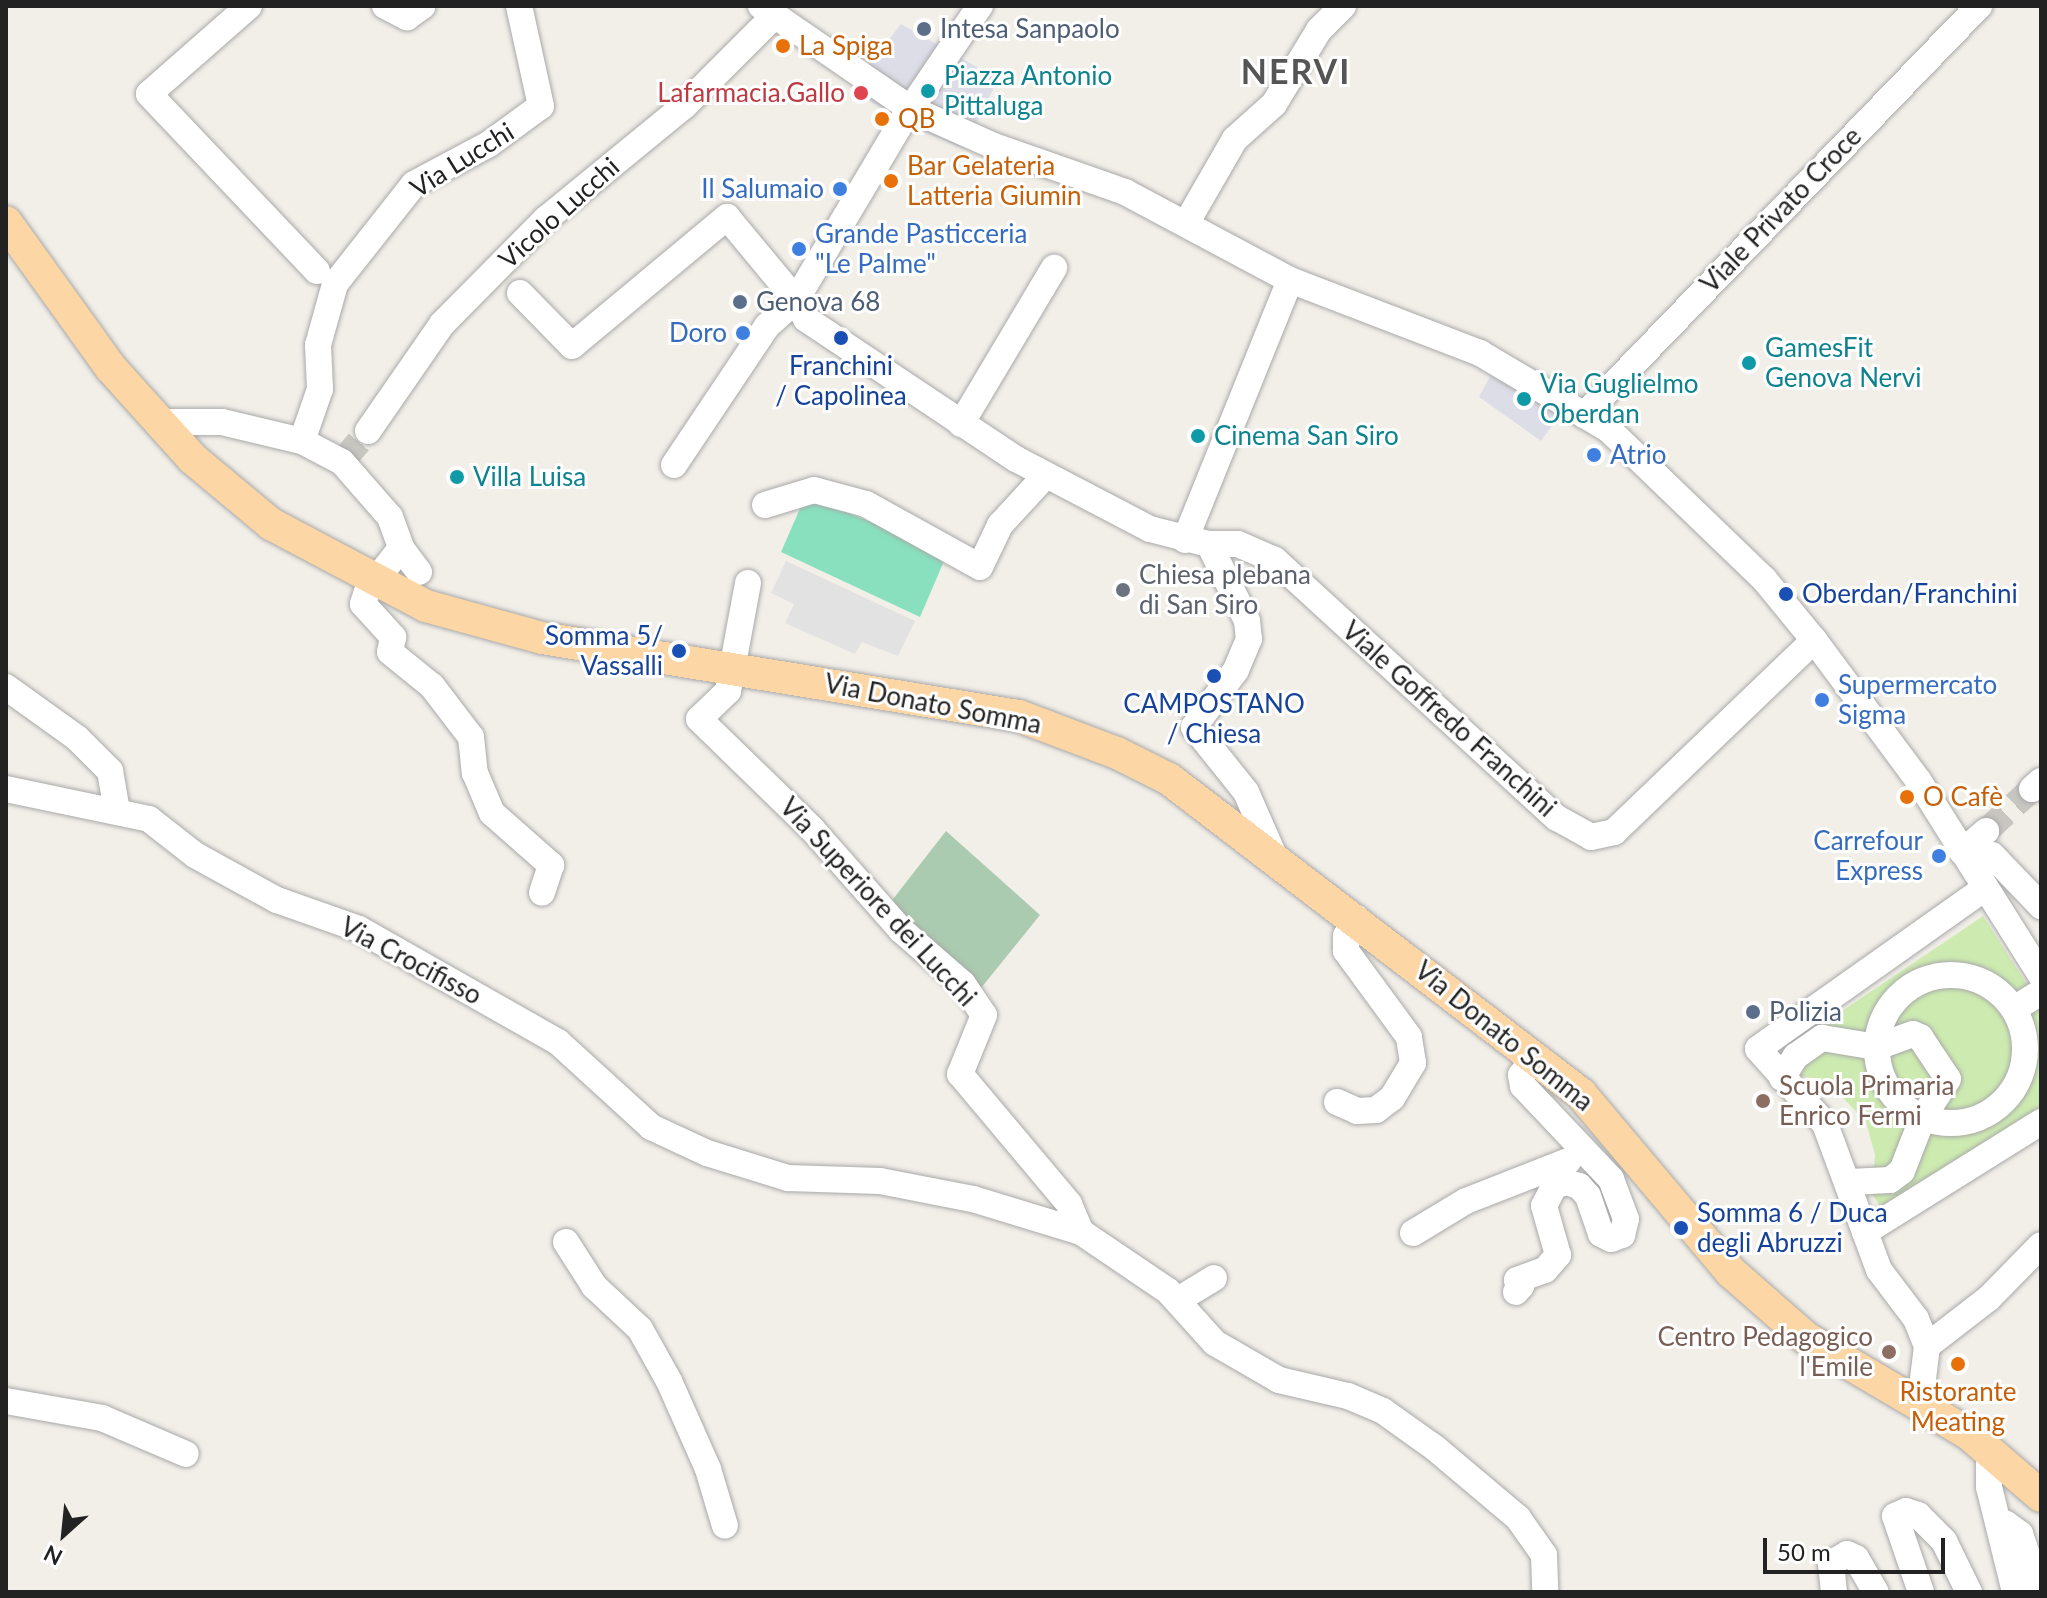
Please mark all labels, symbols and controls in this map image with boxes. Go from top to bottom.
place label: Intesa Sanpaolo [940,13,1120,45]
marker: Intesa Sanpaolo [915,20,933,38]
place label: La Spiga [799,30,893,62]
marker: La Spiga [774,37,792,55]
district label: NERVI [1241,51,1351,91]
place label: Piazza Antonio Pittaluga [944,60,1113,122]
place label: Lafarmacia.Gallo [657,77,845,109]
marker: Piazza Antonio Pittaluga [919,82,937,100]
marker: Lafarmacia.Gallo [852,84,870,102]
place label: QB [898,103,936,135]
marker: QB [873,110,891,128]
street label: Via Lucchi [405,116,519,204]
street label: Viale Privato Croce [1694,121,1868,299]
place label: Bar Gelateria Latteria Giumin [907,150,1082,212]
street label: Vicolo Lucchi [493,151,625,275]
marker: Bar Gelateria Latteria Giumin [882,172,900,190]
place label: Il Salumaio [701,173,824,205]
marker: Il Salumaio [831,180,849,198]
place label: Grande Pasticceria "Le Palme" [815,218,1028,280]
marker: Grande Pasticceria "Le Palme" [790,240,808,258]
place label: Genova 68 [756,286,880,318]
marker: Genova 68 [731,293,749,311]
place label: Doro [669,317,727,349]
marker: Doro [734,324,752,342]
marker: Franchini / Capolinea [832,329,850,347]
place label: GamesFit Genova Nervi [1765,332,1921,394]
place label: Franchini / Capolinea [775,350,907,412]
marker: GamesFit Genova Nervi [1740,354,1758,372]
place label: Via Guglielmo Oberdan [1540,368,1699,430]
marker: Via Guglielmo Oberdan [1515,390,1533,408]
place label: Cinema San Siro [1214,420,1399,452]
marker: Cinema San Siro [1189,427,1207,445]
place label: Atrio [1610,439,1667,471]
marker: Atrio [1585,446,1603,464]
place label: Villa Luisa [473,461,586,493]
marker: Villa Luisa [448,468,466,486]
place label: Chiesa plebana di San Siro [1139,559,1311,620]
place label: Oberdan/Franchini [1802,578,2018,610]
marker: Chiesa plebana di San Siro [1114,581,1132,599]
marker: Oberdan/Franchini [1777,585,1795,603]
street label: Viale Goffredo Franchini [1336,615,1562,823]
place label: Somma 5/ Vassalli [545,620,663,682]
marker: Somma 5/ Vassalli [670,642,688,660]
marker: CAMPOSTANO / Chiesa [1205,667,1223,685]
street label: Via Donato Somma [822,668,1044,740]
place label: Supermercato Sigma [1838,669,1997,730]
place label: CAMPOSTANO / Chiesa [1123,688,1305,750]
marker: Supermercato Sigma [1813,691,1831,709]
place label: O Cafè [1923,781,2003,813]
marker: O Cafè [1898,788,1916,806]
street label: Via Superiore dei Lucchi [773,791,983,1013]
place label: Carrefour Express [1813,825,1923,886]
marker: Carrefour Express [1930,847,1948,865]
street label: Via Crocifisso [335,911,487,1011]
street label: Via Donato Somma [1409,955,1599,1117]
place label: Polizia [1769,996,1842,1028]
marker: Polizia [1744,1003,1762,1021]
place label: Scuola Primaria Enrico Fermi [1779,1070,1954,1132]
marker: Scuola Primaria Enrico Fermi [1754,1092,1772,1110]
place label: Somma 6 / Duca degli Abruzzi [1697,1197,1888,1258]
marker: Somma 6 / Duca degli Abruzzi [1672,1219,1690,1237]
place label: Centro Pedagogico l'Emile [1657,1321,1873,1382]
marker: Centro Pedagogico l'Emile [1880,1343,1898,1361]
marker: Ristorante Meating [1949,1355,1967,1373]
place label: Ristorante Meating [1899,1376,2017,1438]
north arrow [24,1494,104,1574]
scale bar [1767,1522,1949,1572]
text: 50 m [1777,1537,1831,1566]
text: N [39,1540,67,1572]

